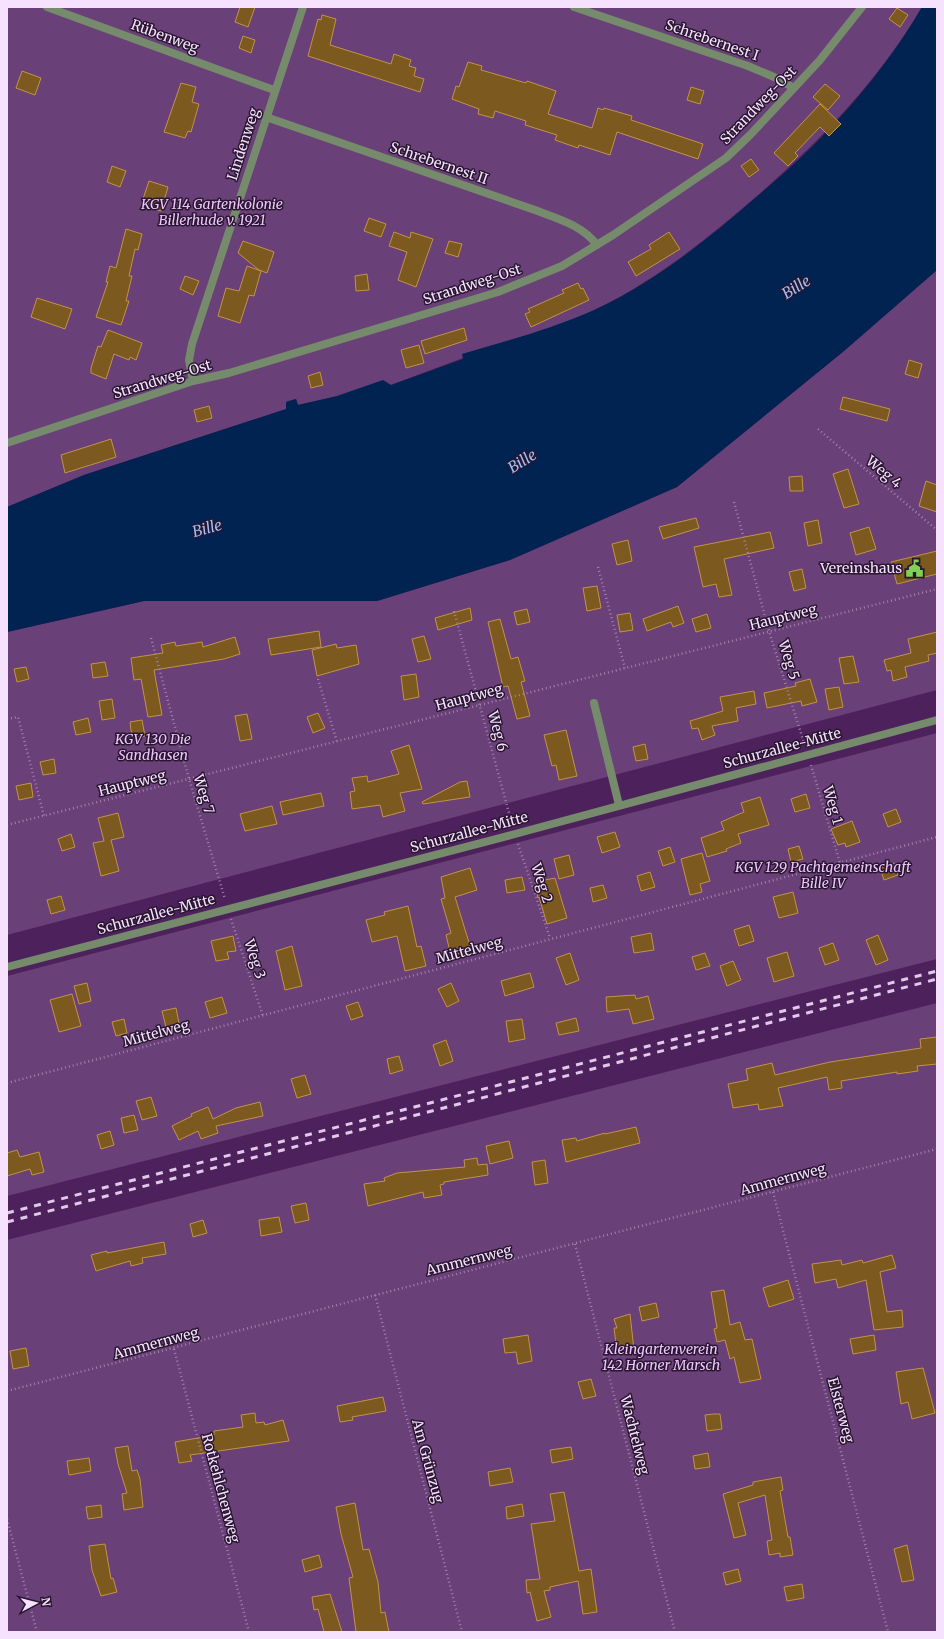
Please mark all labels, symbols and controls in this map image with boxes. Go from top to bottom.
street label: Rübenweg [129,15,202,57]
street label: Schrebernest I [663,16,761,64]
street label: Strandweg-Ost [716,62,800,148]
street label: Lindenweg [223,105,263,182]
street label: Schrebernest II [387,138,491,188]
park label: KGV 114 Gartenkolonie Billerhude v. 1921 [140,195,283,229]
street label: Strandweg-Ost [421,260,524,308]
water label: Bille [778,271,814,303]
street label: Strandweg-Ost [111,355,214,403]
water label: Bille [504,445,540,477]
street label: Weg 4 [862,451,906,492]
water label: Bille [190,515,224,541]
public building icon: Vereinshaus [905,558,925,578]
place label: Vereinshaus [819,559,902,577]
street label: Hauptweg [747,600,819,634]
street label: Weg 5 [774,637,804,682]
street label: Hauptweg [433,679,505,715]
street label: Weg 6 [484,708,512,753]
street label: Schurzallee-Mitte [721,724,843,772]
park label: KGV 130 Die Sandhasen [114,730,191,764]
street label: Hauptweg [96,766,168,800]
street label: Weg 7 [189,771,219,816]
street label: Weg 1 [819,783,847,826]
street label: Schurzallee-Mitte [408,808,530,856]
park label: KGV 129 Pachtgemeinschaft Bille IV [734,858,911,892]
street label: Weg 2 [527,860,557,905]
street label: Schurzallee-Mitte [95,890,217,938]
street label: Mittelweg [434,932,505,967]
street label: Weg 3 [240,936,270,981]
street label: Mittelweg [121,1015,192,1050]
street label: Ammernweg [737,1159,828,1199]
street label: Ammernweg [423,1241,514,1280]
street label: Ammernweg [110,1323,201,1363]
park label: Kleingartenverein 142 Horner Marsch [602,1340,720,1374]
street label: Elsterweg [824,1375,858,1445]
street label: Wachtelweg [616,1393,654,1477]
street label: Am Grünzug [408,1416,448,1505]
street label: Rotkehlchenweg [198,1431,244,1545]
north arrow [16,1583,56,1623]
text: N [38,1597,53,1607]

